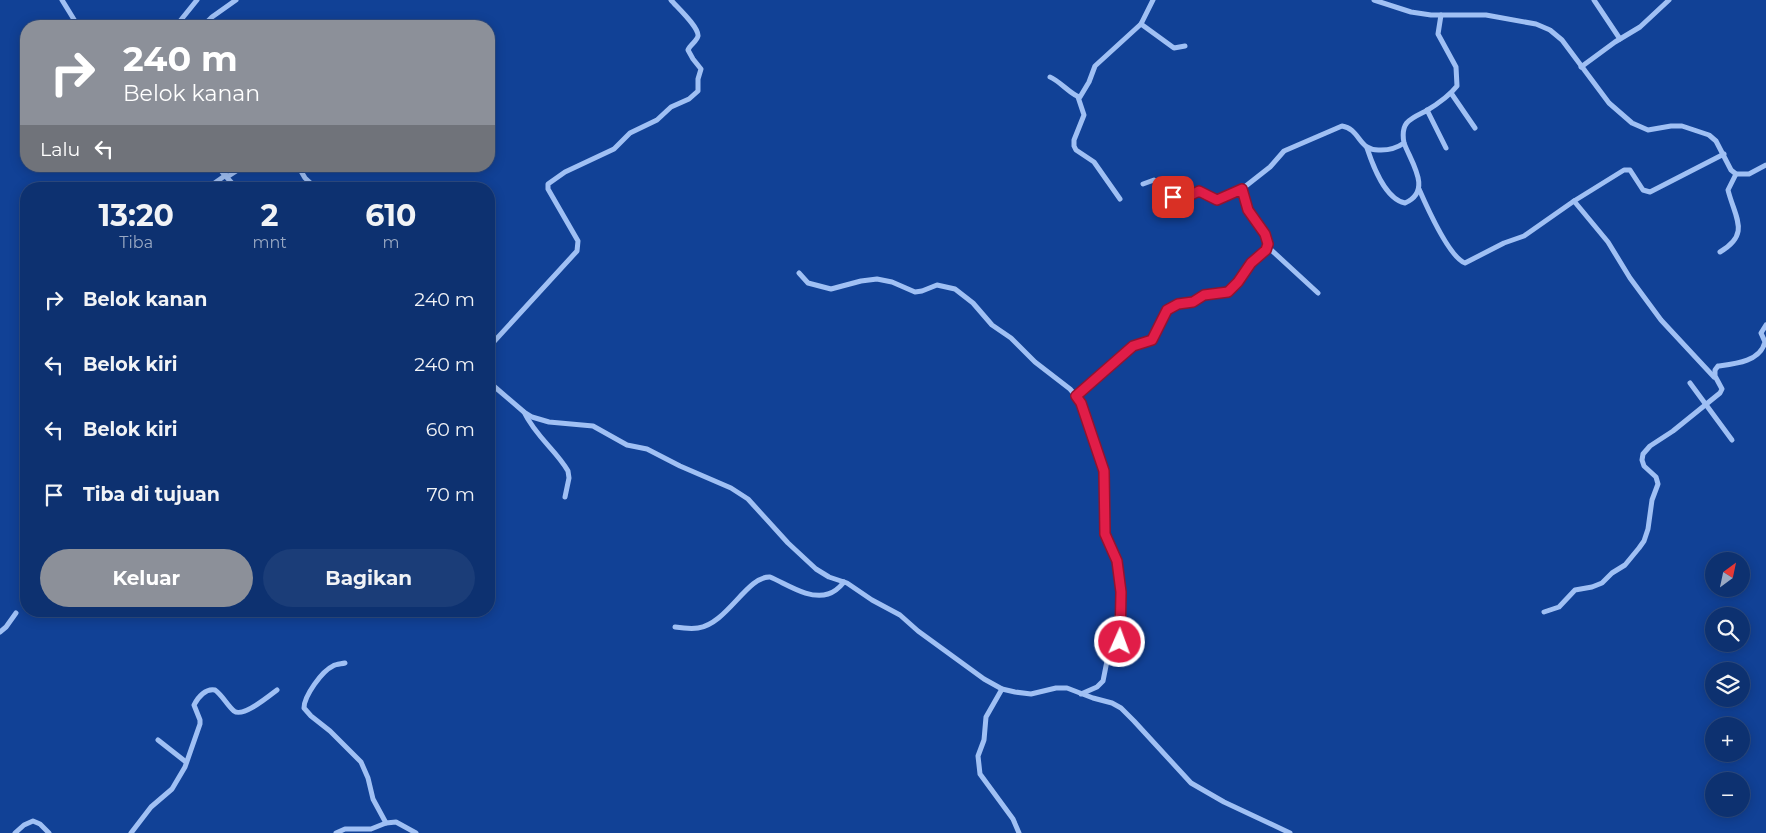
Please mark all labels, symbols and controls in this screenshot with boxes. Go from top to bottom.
text: 240 m [123,37,238,80]
icon: right [40,40,105,105]
text: Belok kanan [123,80,260,107]
icon: left [90,135,118,163]
text: Lalu [40,138,80,161]
pin [1152,176,1194,218]
icon: arrive [1159,183,1187,211]
text: 13:20 [99,197,174,234]
text: 2 [261,197,278,234]
text: 610 [365,197,417,234]
text: Tiba [119,233,153,252]
text: mnt [252,233,287,252]
text: m [382,233,399,252]
icon: right [40,286,68,314]
text: Belok kanan [83,288,207,311]
text: 240 m [414,288,475,311]
icon: left [40,351,68,379]
text: Belok kiri [83,353,178,376]
text: 240 m [414,353,475,376]
icon: left [40,416,68,444]
text: Belok kiri [83,418,178,441]
text: 60 m [426,418,475,441]
icon: arrive [40,481,68,509]
text: Tiba di tujuan [83,483,220,506]
text: 70 m [426,483,475,506]
button: Keluar [40,549,253,607]
button: Bagikan [263,549,475,607]
north arrow [1705,552,1750,598]
map controls [1705,552,1750,817]
button: search [1705,607,1750,652]
position arrow [1093,615,1145,667]
button: layers [1705,662,1750,707]
button: + [1705,717,1750,762]
button: − [1705,772,1750,817]

